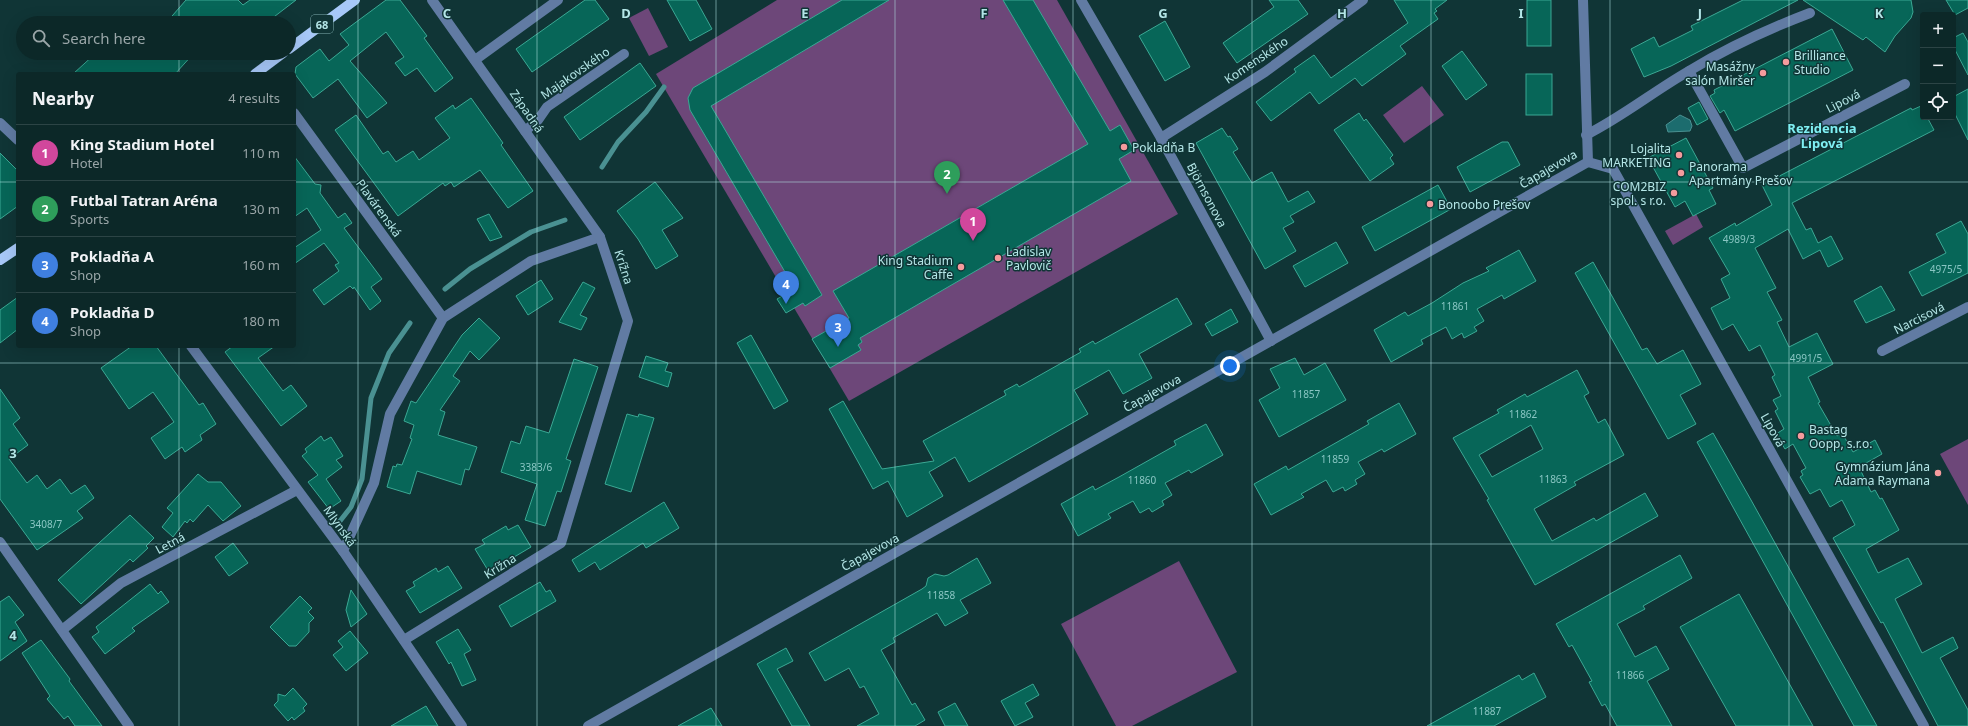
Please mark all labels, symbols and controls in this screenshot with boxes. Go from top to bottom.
text: C [443,4,451,22]
text: D [621,4,631,22]
text: E [801,4,809,22]
text: F [980,4,988,22]
text: G [1158,4,1168,22]
text: H [1337,4,1347,22]
text: I [1518,4,1524,22]
text: J [1697,4,1702,22]
text: K [1875,4,1884,22]
map controls [1920,12,1956,120]
button: + [1920,12,1956,48]
road number: 68 [311,15,333,33]
search box [16,16,296,60]
icon: search [30,27,52,49]
text: Search here [62,28,145,48]
street label: Komenského [1221,32,1291,88]
street label: Majakovského [537,43,613,103]
place label: Brilliance Studio [1794,47,1846,78]
button: − [1920,48,1956,84]
marker: Brilliance Studio [1781,57,1791,67]
place label: Masážny salón Miršer [1685,58,1756,89]
marker: Masážny salón Miršer [1758,68,1768,78]
button: locate [1920,84,1956,120]
street label: Lipová [1823,85,1863,117]
street label: Západná [506,86,548,136]
text: Nearby [32,87,94,110]
text: 4 results [228,89,280,107]
district label: Rezidencia Lipová [1787,119,1857,152]
text: King Stadium Hotel [70,134,214,154]
place label: Pokladňa B [1132,139,1195,156]
place label: Lojalita MARKETING [1602,140,1671,171]
marker: Pokladňa B [1119,142,1129,152]
text: 1 [41,144,49,162]
text: 110 m [242,144,280,162]
street label: Čapajevova [1516,146,1580,192]
marker: Lojalita MARKETING [1674,150,1684,160]
text: Hotel [70,154,103,172]
place label: Panorama Apartmány Prešov [1689,158,1793,189]
street label: Björnsonova [1183,160,1231,230]
pin: 2 [934,161,960,194]
marker: Panorama Apartmány Prešov [1676,168,1686,178]
street label: Plavárenská [352,176,406,240]
place label: COM2BIZ spol. s r.o. [1611,178,1666,209]
marker: COM2BIZ spol. s r.o. [1669,188,1679,198]
text: Futbal Tatran Aréna [70,190,218,210]
place label: Bonoobo Prešov [1438,196,1531,213]
marker: Bonoobo Prešov [1425,199,1435,209]
text: 2 [41,200,49,218]
text: 130 m [242,200,280,218]
pin: 1 [960,208,986,241]
text: Sports [70,210,109,228]
house number: 4989/3 [1723,232,1755,246]
place label: Ladislav Pavlovič [1006,243,1052,274]
text: Pokladňa A [70,246,154,266]
street label: Krížna [610,248,638,286]
place label: King Stadium Caffe [878,252,953,283]
marker: Ladislav Pavlovič [993,253,1003,263]
text: 3 [41,256,49,274]
text: 160 m [242,256,280,274]
marker: King Stadium Caffe [956,262,966,272]
house number: 4975/5 [1930,262,1962,276]
text: Shop [70,266,101,284]
pin: 4 [773,271,799,304]
street label: Narcisová [1891,298,1947,338]
house number: 11861 [1441,299,1469,313]
text: Pokladňa D [70,302,155,322]
text: 4 [41,312,49,330]
text: 180 m [242,312,280,330]
pin: 3 [825,314,851,347]
text: Shop [70,322,101,340]
house number: 4991/5 [1790,351,1822,365]
your location [1220,356,1240,376]
street label: Čapajevova [1120,370,1184,416]
house number: 11857 [1292,387,1321,401]
house number: 11862 [1509,407,1538,421]
street label: Lipová [1757,410,1789,450]
place label: Bastag Oopp, s.r.o. [1809,421,1872,452]
marker: Bastag Oopp, s.r.o. [1796,431,1806,441]
text: 3 [9,444,17,462]
house number: 11859 [1321,452,1350,466]
place label: Gymnázium Jána Adama Raymana [1835,458,1930,489]
house number: 3383/6 [520,460,552,474]
marker: Gymnázium Jána Adama Raymana [1933,468,1943,478]
house number: 11863 [1539,472,1568,486]
house number: 11860 [1128,473,1157,487]
street label: Mlynská [319,502,361,550]
house number: 3408/7 [30,517,62,531]
street label: Letná [152,528,188,558]
street label: Čapajevova [838,529,902,575]
street label: Krížna [481,549,519,583]
house number: 11858 [927,588,956,602]
text: 4 [9,626,17,644]
house number: 11866 [1616,668,1645,682]
house number: 11887 [1473,704,1502,718]

